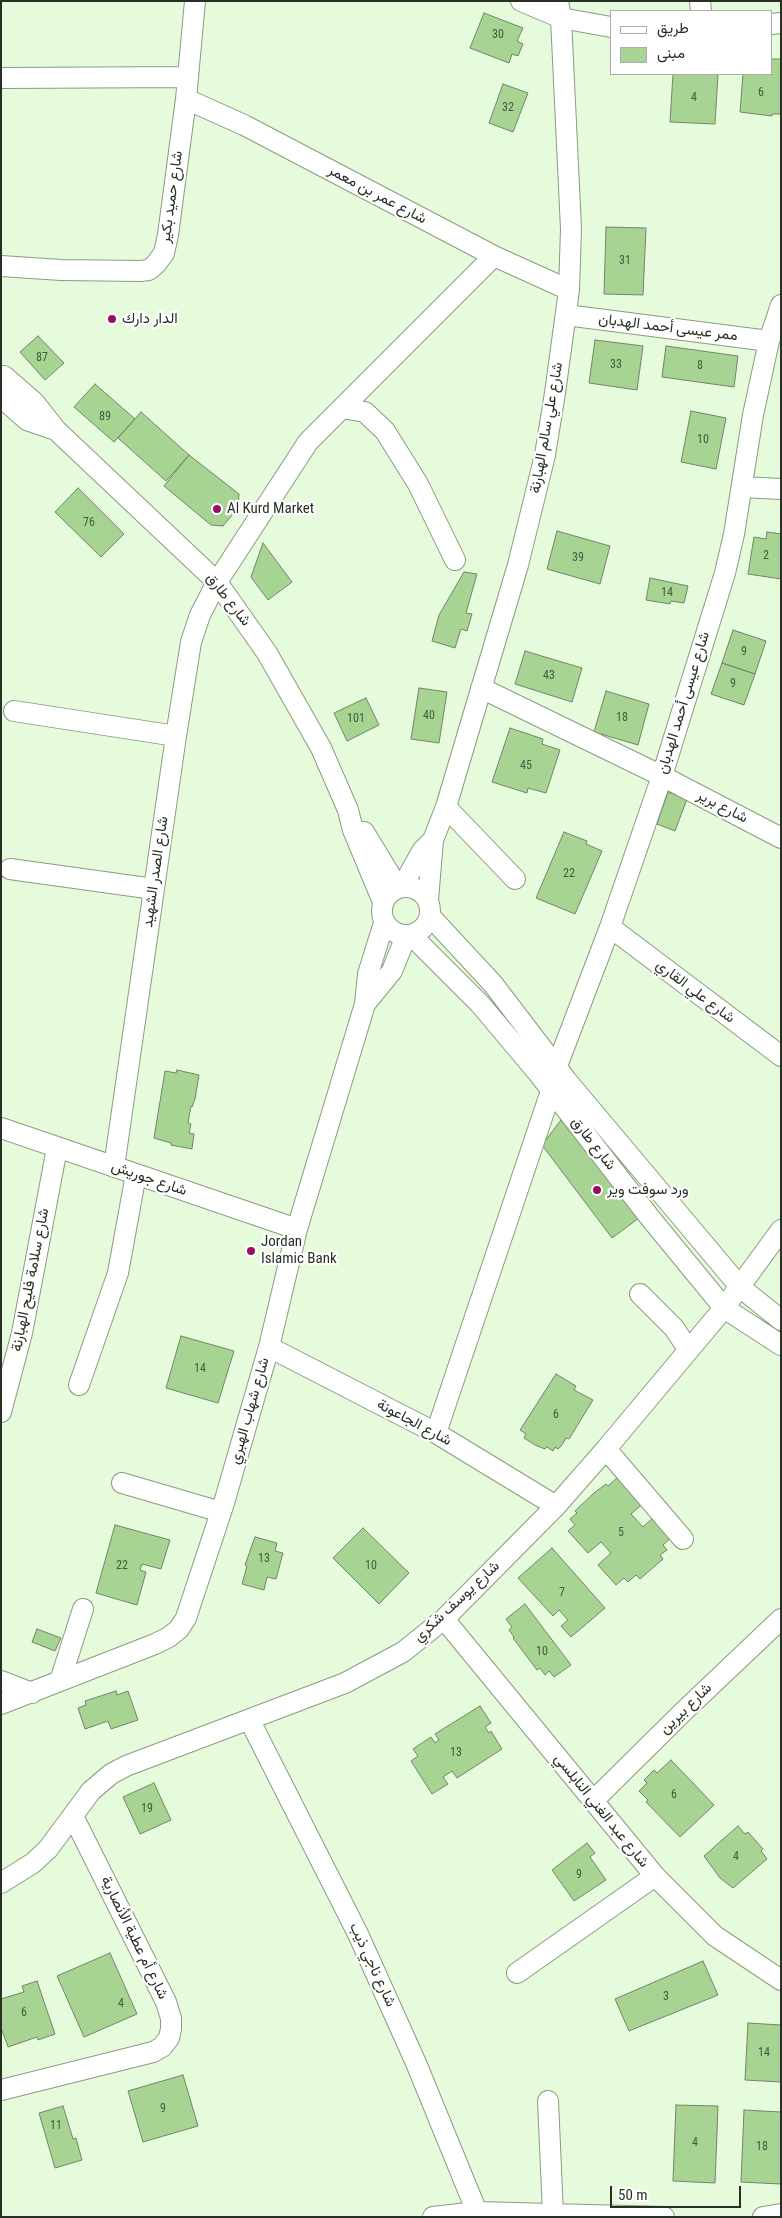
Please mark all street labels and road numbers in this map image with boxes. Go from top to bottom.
street label: شارع حميد بكير [157,150,187,244]
street label: شارع عمر بن معمر [325,161,429,229]
street label: ممر عيسى أحمد الهدبان [597,311,739,345]
street label: شارع علي سالم الهبارنة [527,361,567,495]
street label: شارع طارق [202,570,254,630]
street label: شارع عيسى أحمد الهدبان [654,630,714,776]
street label: شارع برير [693,787,751,827]
street label: شارع الصدر الشهيد [139,815,173,929]
street label: شارع علي القاري [652,956,738,1028]
street label: شارع طارق [567,1114,619,1174]
street label: شارع جوريش [109,1158,189,1200]
street label: شارع سلامة فليح الهبارنة [8,1207,54,1353]
street label: شارع شهاب الهبري [226,1356,274,1466]
street label: شارع الجاعونة [374,1396,454,1450]
street label: شارع يوسف شكري [410,1558,504,1646]
street label: شارع بيرين [656,1680,716,1738]
street label: شارع عبد الغني النابلسي [550,1751,652,1871]
street label: شارع أم عطية الأنصارية [96,1873,172,2003]
street label: شارع ناجي ذيب [345,1920,399,2010]

